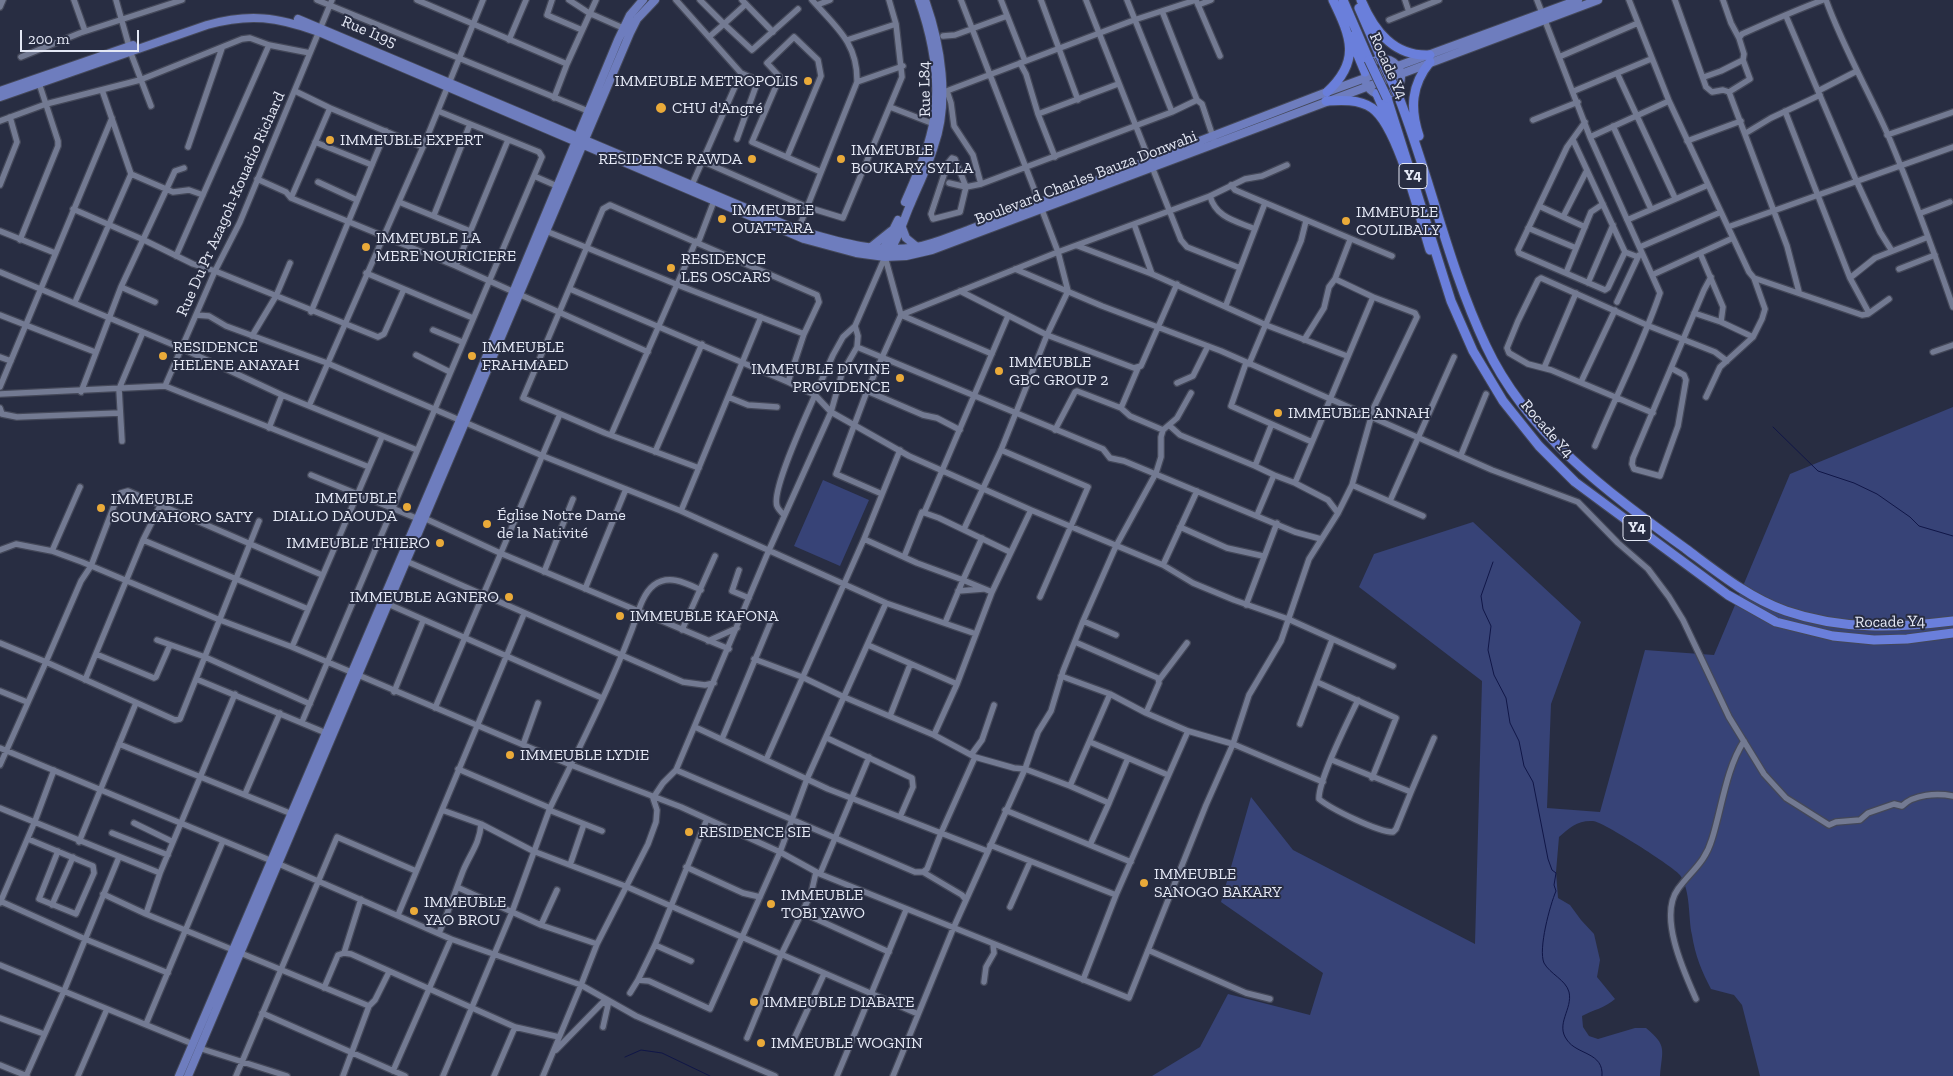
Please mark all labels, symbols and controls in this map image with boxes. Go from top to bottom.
street label: Rue I195 [339,12,399,52]
scale bar [22,20,141,52]
text: 200 m [28,30,69,48]
street label: Rocade Y4 [1365,30,1411,102]
street label: Rue L84 [915,61,935,117]
place label: IMMEUBLE METROPOLIS [615,71,798,91]
marker: IMMEUBLE METROPOLIS [802,75,814,87]
street label: Rue Du Pr Azagoh-Kouadio Richard [173,89,289,319]
place label: CHU d'Angré [672,98,763,118]
marker: CHU d'Angré [654,101,668,115]
street label: Boulevard Charles Bauza Donwahi [972,127,1200,229]
place label: IMMEUBLE EXPERT [340,130,483,150]
marker: IMMEUBLE EXPERT [324,134,336,146]
place label: IMMEUBLE BOUKARY SYLLA [851,140,973,178]
place label: RESIDENCE RAWDA [598,149,742,169]
marker: RESIDENCE RAWDA [746,153,758,165]
marker: IMMEUBLE BOUKARY SYLLA [835,153,847,165]
road number: Y4 [1399,164,1427,188]
place label: IMMEUBLE OUATTARA [732,200,814,238]
place label: IMMEUBLE COULIBALY [1356,202,1441,240]
marker: IMMEUBLE OUATTARA [716,213,728,225]
marker: IMMEUBLE COULIBALY [1340,215,1352,227]
place label: IMMEUBLE LA MERE NOURICIERE [376,228,516,266]
marker: IMMEUBLE LA MERE NOURICIERE [360,241,372,253]
place label: RESIDENCE LES OSCARS [681,249,771,287]
marker: RESIDENCE LES OSCARS [665,262,677,274]
place label: RESIDENCE HELENE ANAYAH [173,337,300,375]
place label: IMMEUBLE FRAHMAED [482,337,568,375]
marker: RESIDENCE HELENE ANAYAH [157,350,169,362]
marker: IMMEUBLE FRAHMAED [466,350,478,362]
place label: IMMEUBLE GBC GROUP 2 [1009,352,1109,390]
place label: IMMEUBLE DIVINE PROVIDENCE [751,359,890,397]
marker: IMMEUBLE GBC GROUP 2 [993,365,1005,377]
marker: IMMEUBLE DIVINE PROVIDENCE [894,372,906,384]
street label: Rocade Y4 [1517,396,1577,462]
place label: IMMEUBLE ANNAH [1288,403,1430,423]
marker: IMMEUBLE ANNAH [1272,407,1284,419]
place label: IMMEUBLE DIALLO DAOUDA [273,488,397,526]
place label: IMMEUBLE SOUMAHORO SATY [111,489,253,527]
marker: IMMEUBLE DIALLO DAOUDA [401,501,413,513]
marker: IMMEUBLE SOUMAHORO SATY [95,502,107,514]
place label: Église Notre Dame de la Nativité [497,505,626,543]
road number: Y4 [1623,516,1651,540]
marker: Église Notre Dame de la Nativité [481,518,493,530]
place label: IMMEUBLE THIERO [286,533,430,553]
marker: IMMEUBLE THIERO [434,537,446,549]
place label: IMMEUBLE AGNERO [350,587,499,607]
marker: IMMEUBLE AGNERO [503,591,515,603]
place label: IMMEUBLE KAFONA [630,606,779,626]
marker: IMMEUBLE KAFONA [614,610,626,622]
street label: Rocade Y4 [1854,612,1926,632]
place label: IMMEUBLE LYDIE [520,745,649,765]
marker: IMMEUBLE LYDIE [504,749,516,761]
place label: RESIDENCE SIE [699,822,811,842]
marker: RESIDENCE SIE [683,826,695,838]
place label: IMMEUBLE SANOGO BAKARY [1154,864,1282,902]
marker: IMMEUBLE SANOGO BAKARY [1138,877,1150,889]
place label: IMMEUBLE TOBI YAWO [781,885,865,923]
place label: IMMEUBLE YAO BROU [424,892,506,930]
marker: IMMEUBLE TOBI YAWO [765,898,777,910]
marker: IMMEUBLE YAO BROU [408,905,420,917]
place label: IMMEUBLE DIABATE [764,992,914,1012]
marker: IMMEUBLE DIABATE [748,996,760,1008]
place label: IMMEUBLE WOGNIN [771,1033,923,1053]
marker: IMMEUBLE WOGNIN [755,1037,767,1049]

